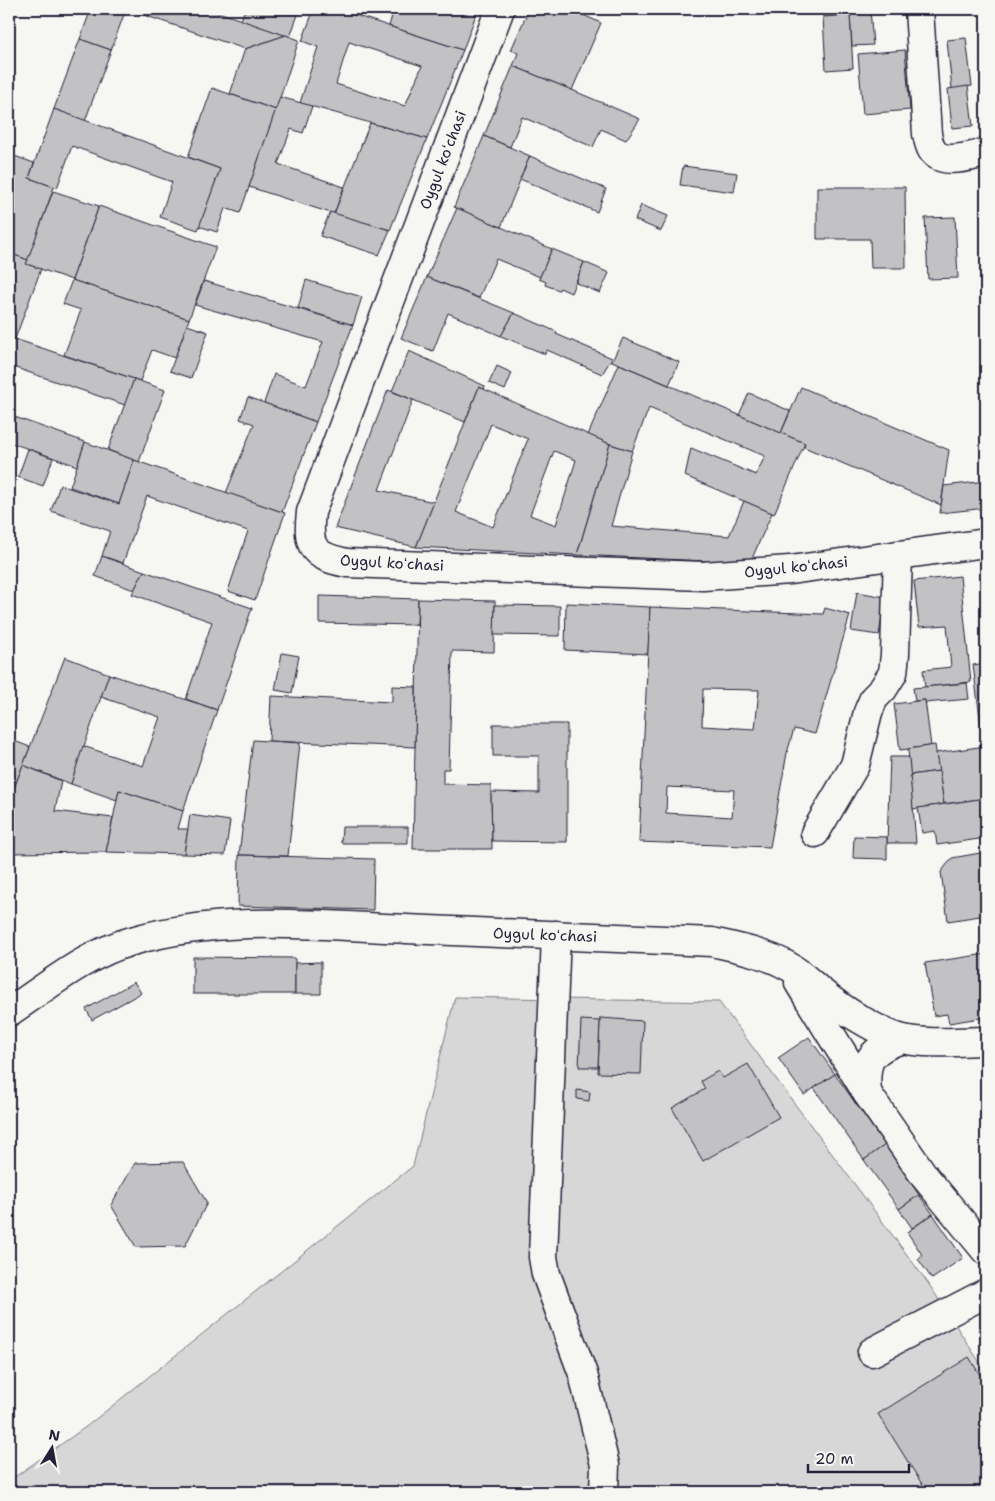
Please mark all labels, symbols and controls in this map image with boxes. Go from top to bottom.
street label: Oygul koʻchasi [415,108,471,212]
street label: Oygul koʻchasi [339,550,445,576]
street label: Oygul koʻchasi [743,552,849,582]
street label: Oygul koʻchasi [493,923,597,947]
north arrow [28,1424,78,1474]
text: N [47,1425,62,1445]
scale bar [808,1441,909,1473]
text: 20 m [815,1449,854,1469]

